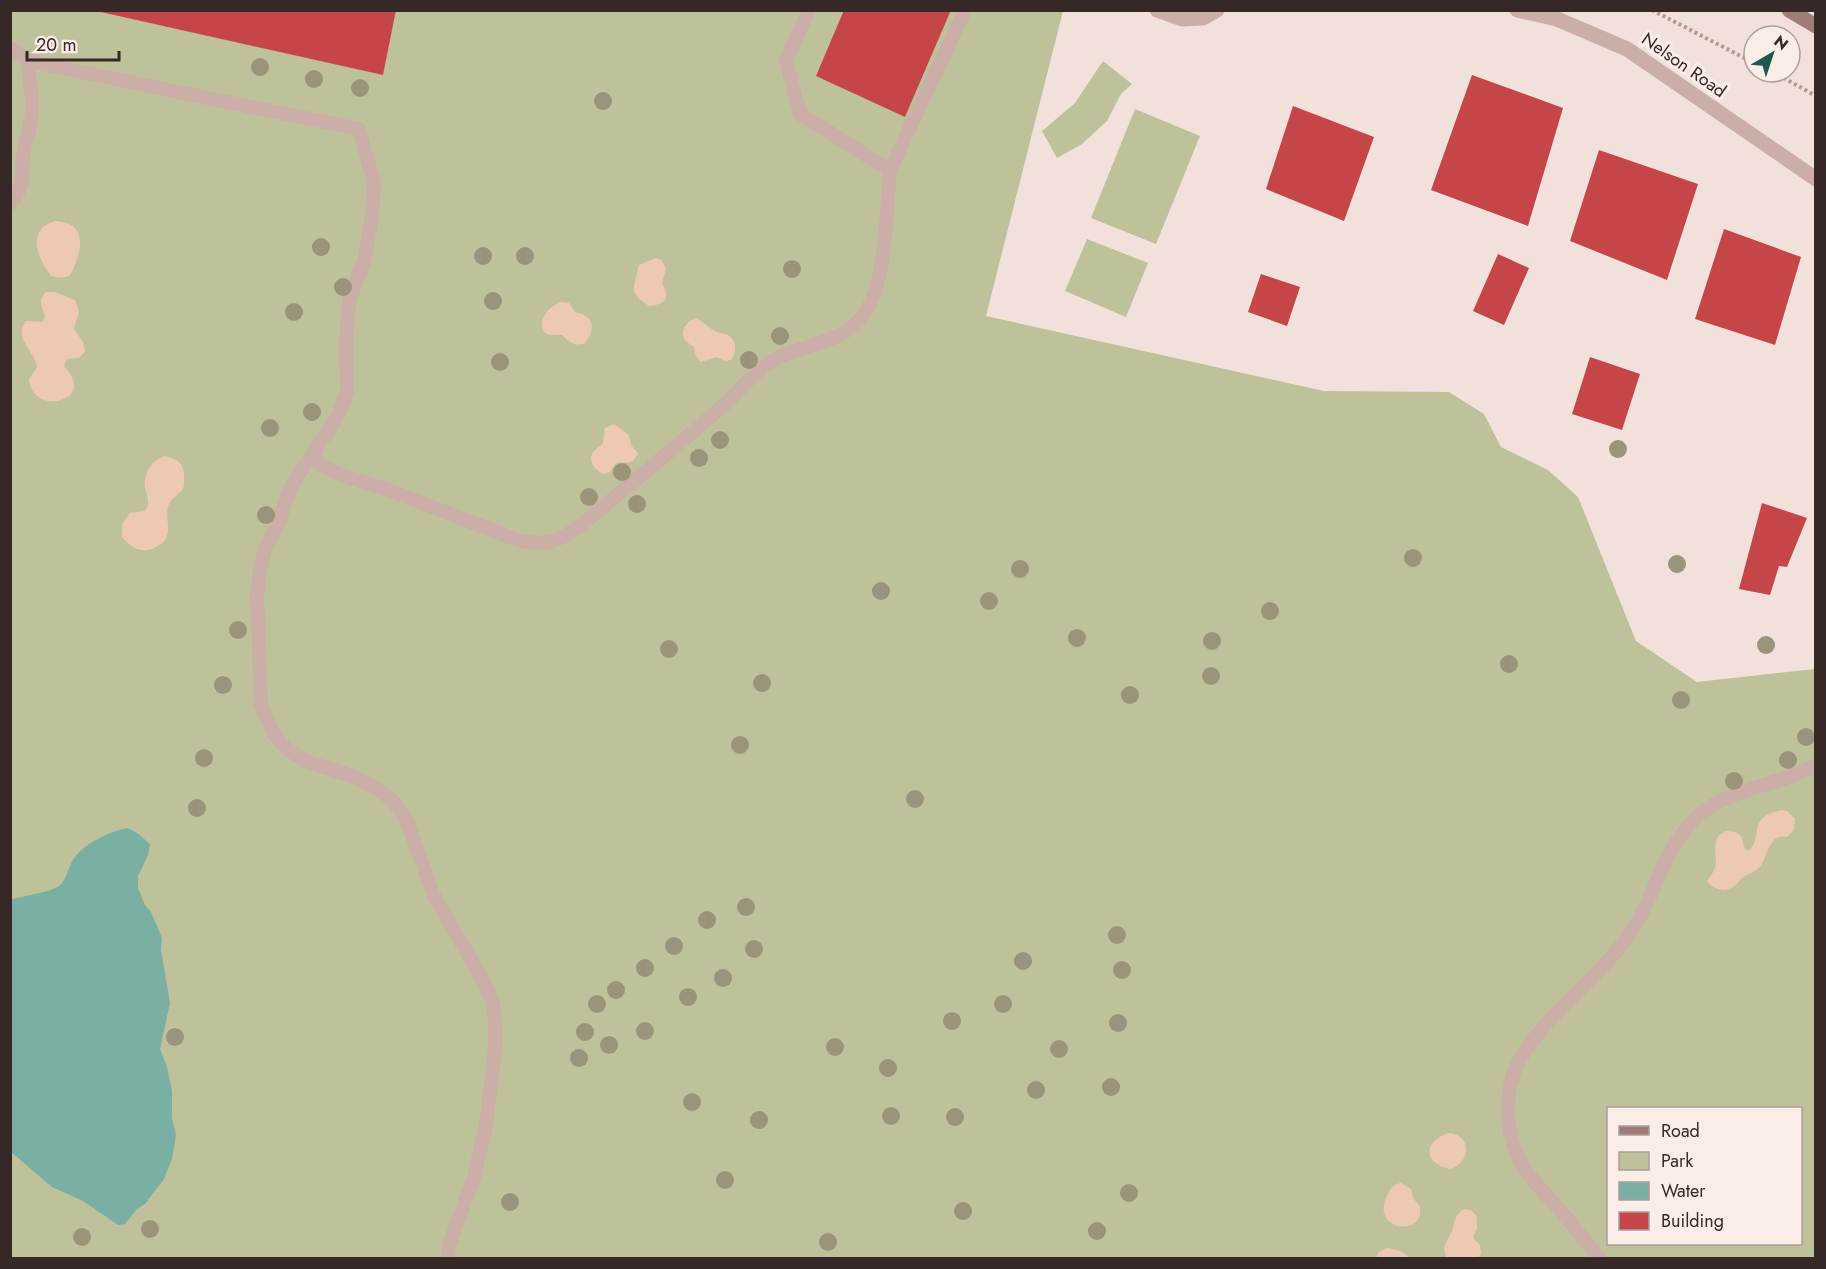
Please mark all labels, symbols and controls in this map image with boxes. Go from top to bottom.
scale bar [27,24,118,62]
north arrow [1742,24,1802,84]
street label: Nelson Road [1636,26,1732,104]
text: N [1769,30,1793,56]
text: 20 m [36,32,76,58]
legend [1607,1107,1802,1245]
text: Road [1661,1118,1700,1144]
text: Park [1661,1148,1693,1174]
text: Water [1661,1178,1706,1204]
text: Building [1661,1208,1724,1234]

